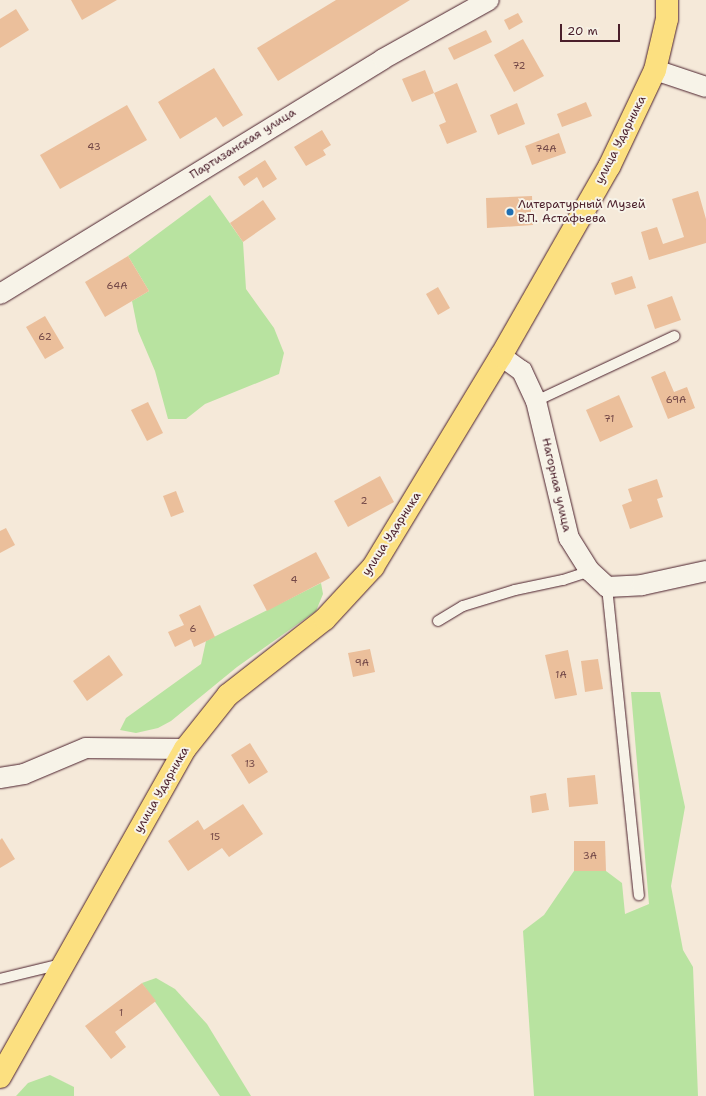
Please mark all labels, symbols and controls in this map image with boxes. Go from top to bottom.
scale bar [562,16,622,42]
text: 20 m [567,23,598,39]
house number: 72 [512,60,526,72]
street label: улица Ударника [593,93,649,187]
street label: Партизанская улица [187,106,299,182]
house number: 43 [87,141,101,153]
house number: 74А [536,143,556,155]
place label: Литературный Музей В.П. Астафьева [518,198,646,226]
marker: Литературный Музей В.П. Астафьева [505,207,515,217]
house number: 64А [107,280,127,292]
house number: 62 [38,331,52,343]
house number: 69А [666,394,686,406]
house number: 71 [604,413,614,425]
street label: Нагорная улица [538,437,574,533]
street label: улица Ударника [359,489,425,579]
house number: 2 [361,495,367,507]
house number: 4 [291,574,297,586]
house number: 6 [190,623,196,635]
house number: 9А [355,657,369,669]
house number: 1А [555,669,567,681]
street label: улица Ударника [131,744,193,836]
house number: 13 [245,758,255,770]
house number: 15 [210,831,220,843]
house number: 3А [583,850,597,862]
house number: 1 [119,1007,123,1019]

